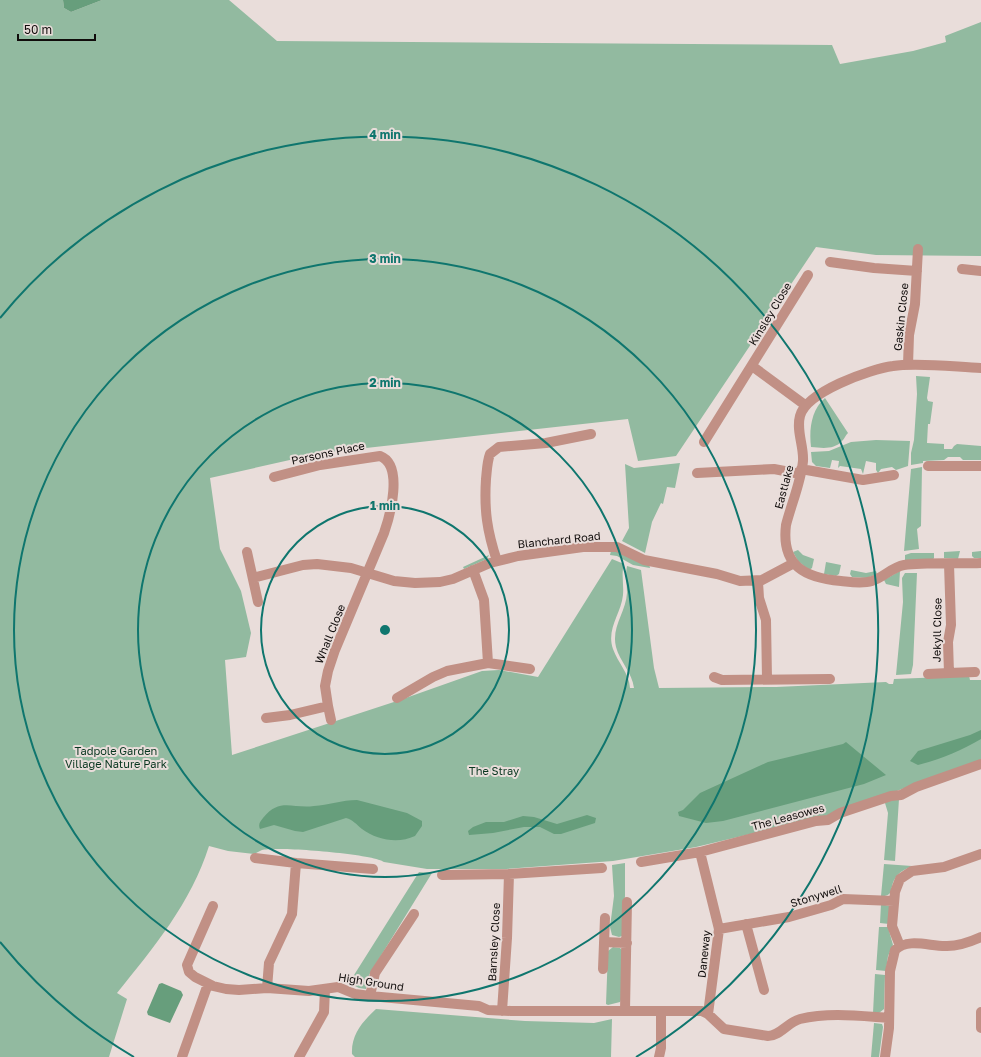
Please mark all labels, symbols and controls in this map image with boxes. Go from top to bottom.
scale bar [18,16,95,42]
text: 50 m [24,22,52,37]
text: 4 min [369,127,401,142]
text: 3 min [369,251,401,266]
street label: Kinsley Close [746,280,794,348]
street label: Gaskin Close [890,282,911,352]
text: 2 min [369,375,401,390]
street label: Parsons Place [290,438,366,467]
street label: Eastlake [771,463,796,510]
text: 1 min [370,498,400,513]
street label: Blanchard Road [517,529,601,550]
street label: Jekyll Close [929,598,944,662]
street label: Whall Close [312,602,347,665]
centre of rings [378,623,392,637]
park label: Tadpole Garden Village Nature Park [65,744,167,770]
park label: The Stray [469,764,519,777]
street label: The Leasowes [750,801,826,832]
street label: Stonywell [789,881,844,909]
street label: Barnsley Close [485,902,502,982]
street label: Daneway [695,930,712,978]
street label: High Ground [337,970,405,993]

